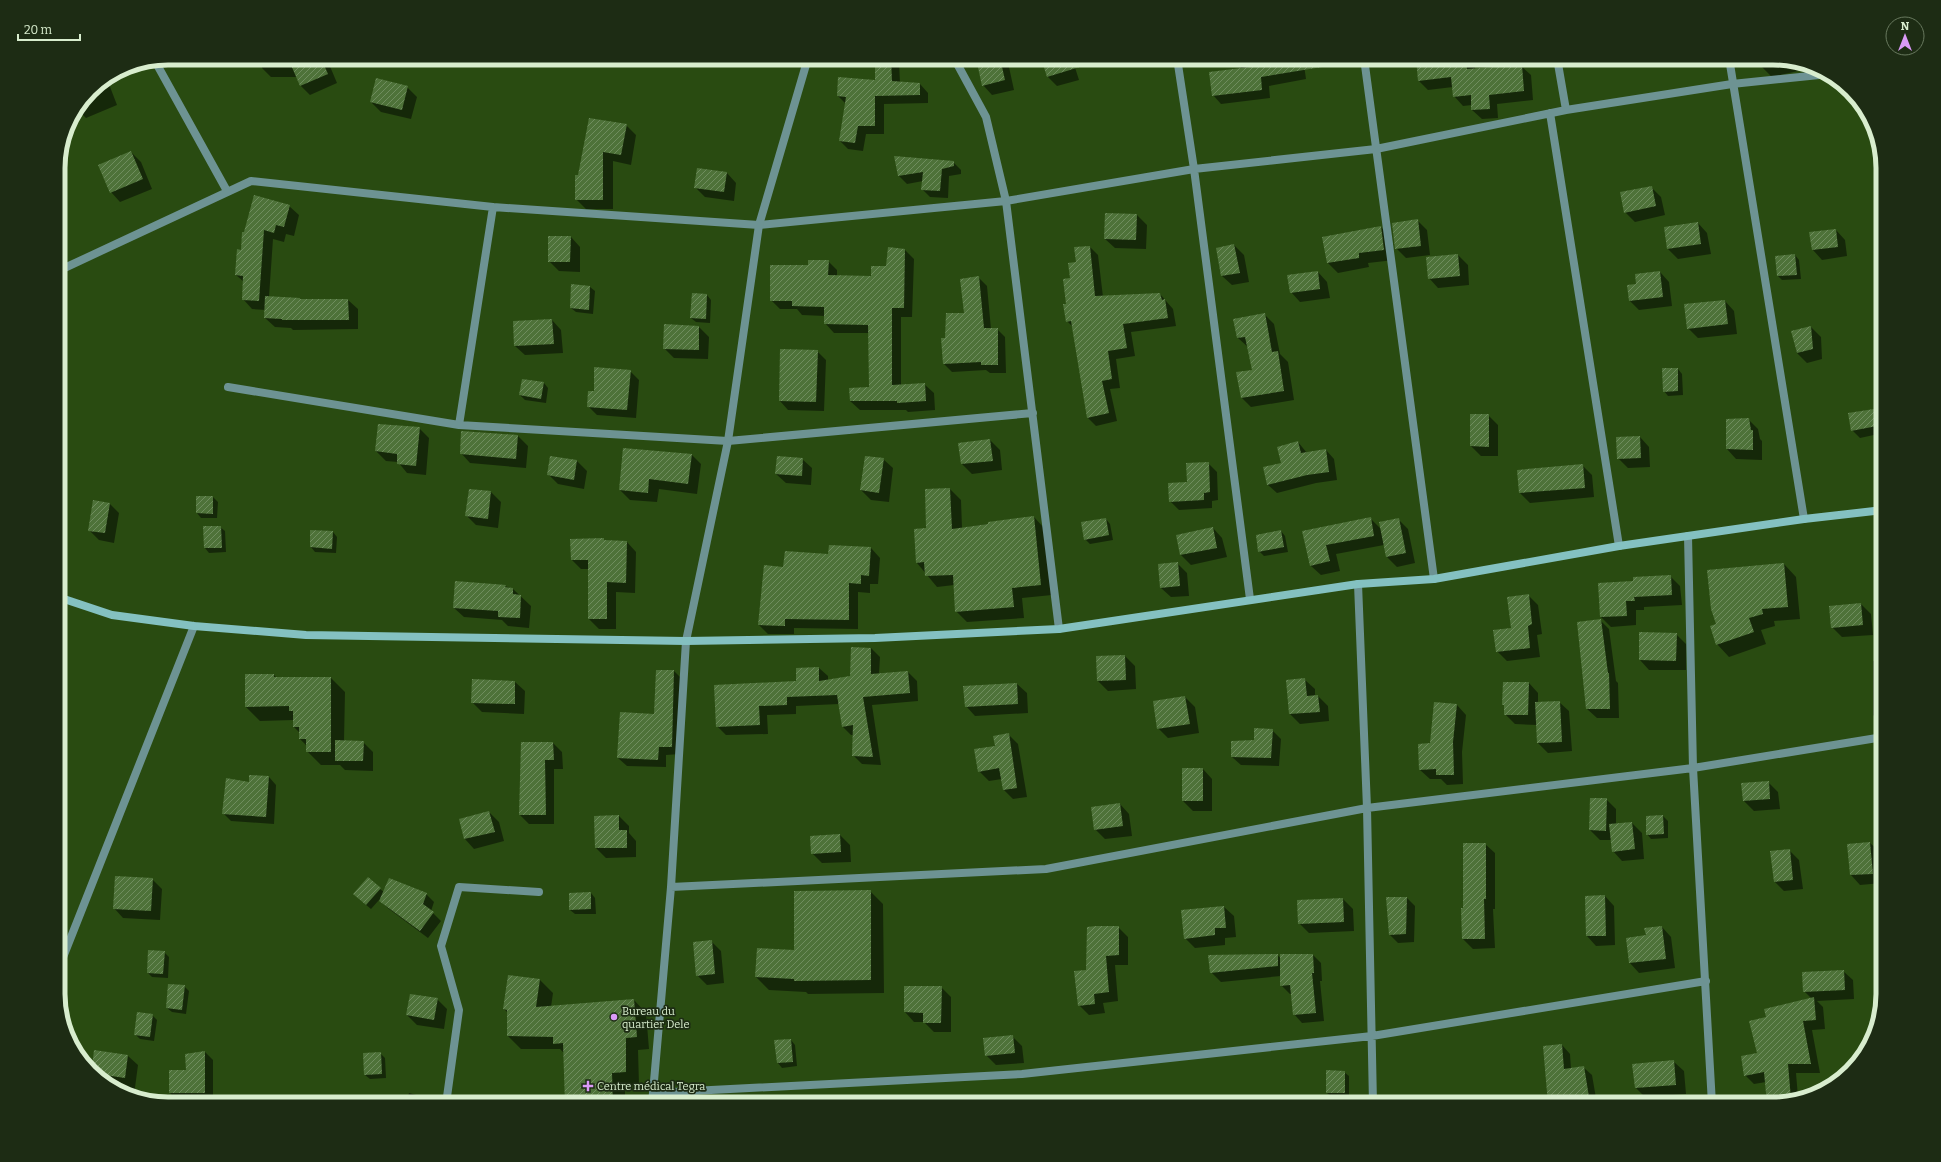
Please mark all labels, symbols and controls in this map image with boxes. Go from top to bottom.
scale bar [18,16,80,42]
north arrow [1885,16,1925,56]
text: N [1901,20,1910,33]
text: 20 m [24,23,53,37]
place label: Bureau du quartier Dele [622,1005,689,1031]
marker: Bureau du quartier Dele [609,1012,619,1022]
marker: Centre médical Tegra [582,1080,594,1092]
place label: Centre médical Tegra [597,1080,705,1093]

